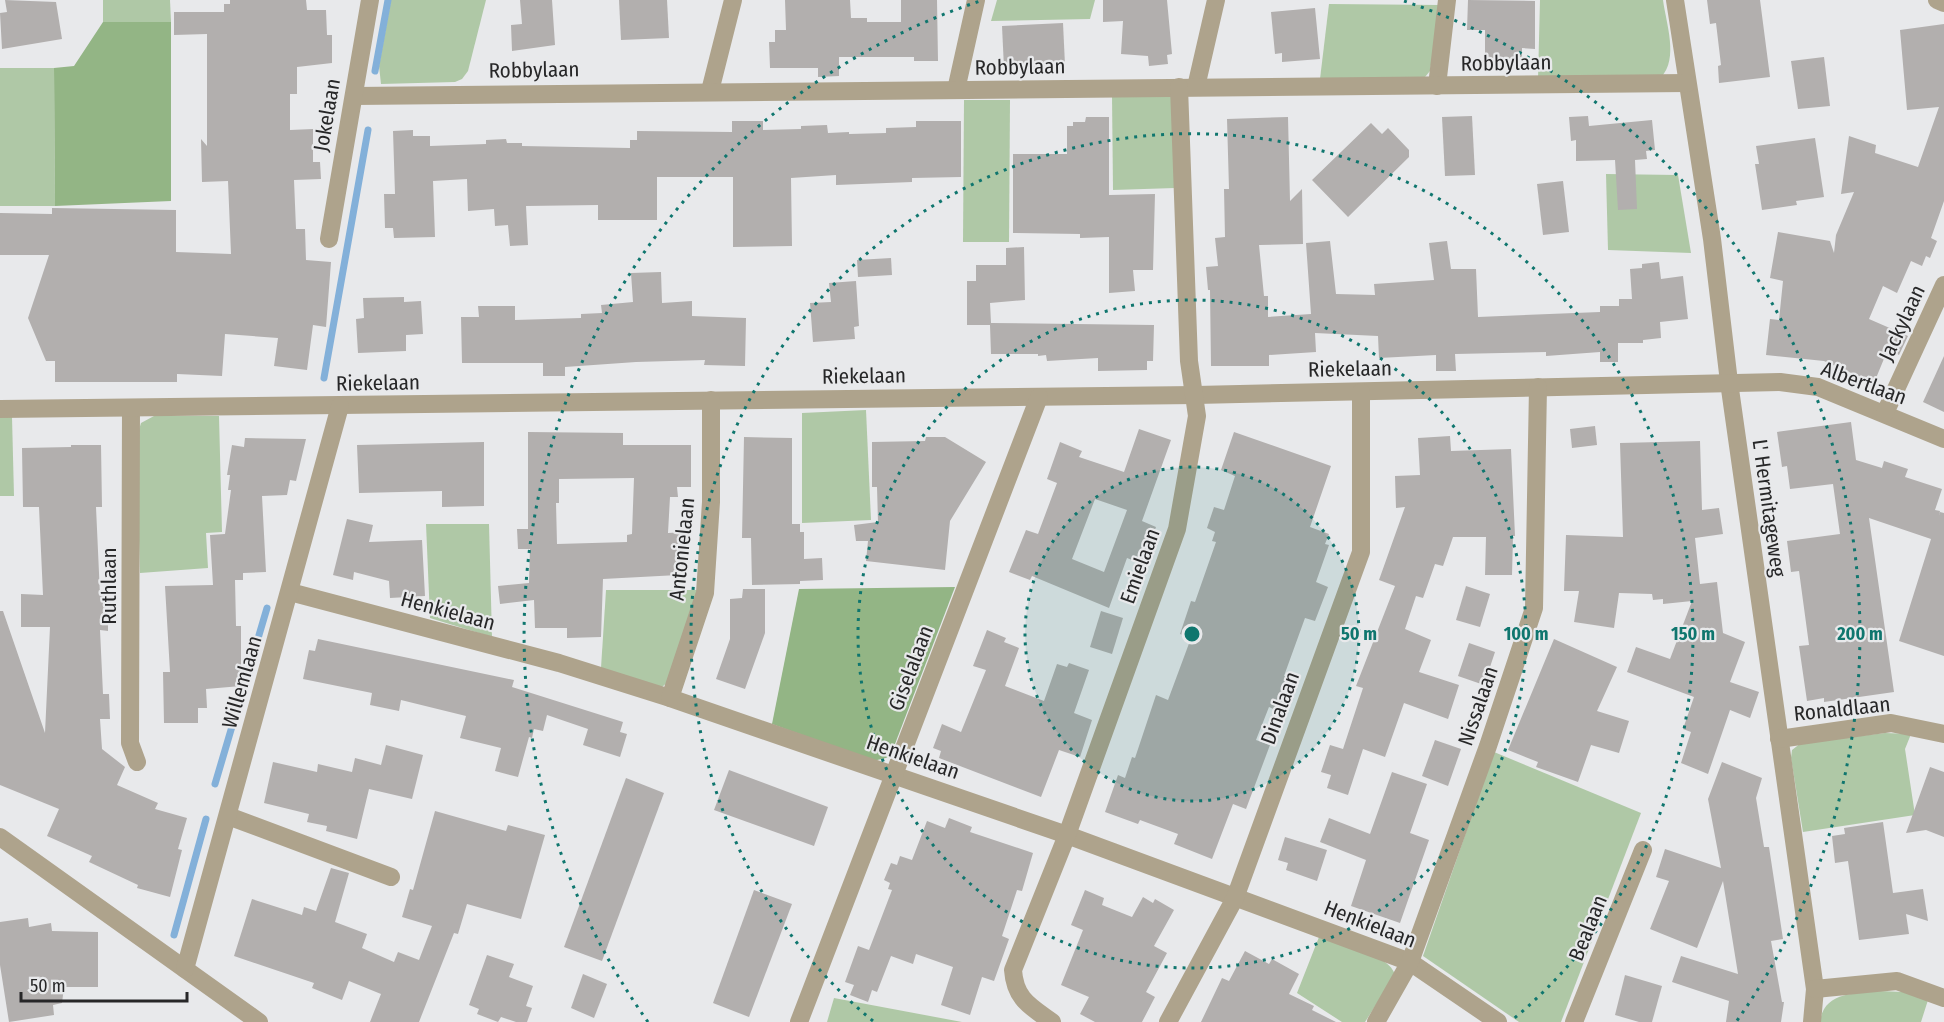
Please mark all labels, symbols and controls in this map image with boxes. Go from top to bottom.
street label: Robbylaan [1460,49,1552,77]
street label: Robbylaan [974,53,1066,81]
street label: Robbylaan [488,56,580,84]
street label: Jokelaan [308,76,346,154]
street label: Jackylaan [1873,281,1931,365]
street label: Riekelaan [1308,355,1392,383]
street label: Albertlaan [1818,356,1910,410]
street label: Riekelaan [822,362,906,390]
street label: Riekelaan [336,369,420,397]
street label: L' Hermitageweg [1746,437,1792,579]
street label: Antonielaan [664,496,700,602]
street label: Emielaan [1114,525,1166,607]
street label: Ruthlaan [96,547,122,625]
street label: Henkielaan [398,586,498,636]
street label: Giselalaan [883,622,939,714]
text: 50 m [1341,623,1377,645]
text: 100 m [1504,623,1548,645]
text: 150 m [1671,623,1715,645]
text: 200 m [1836,623,1883,645]
centre of rings [1182,624,1202,644]
street label: Willemlaan [216,633,268,731]
street label: Nissalaan [1452,663,1504,749]
street label: Dinalaan [1255,668,1305,748]
street label: Ronaldlaan [1792,691,1892,727]
street label: Henkielaan [863,729,963,785]
street label: Bealaan [1563,891,1613,965]
street label: Henkielaan [1320,895,1420,953]
scale bar [21,965,188,1003]
text: 50 m [30,975,66,997]

